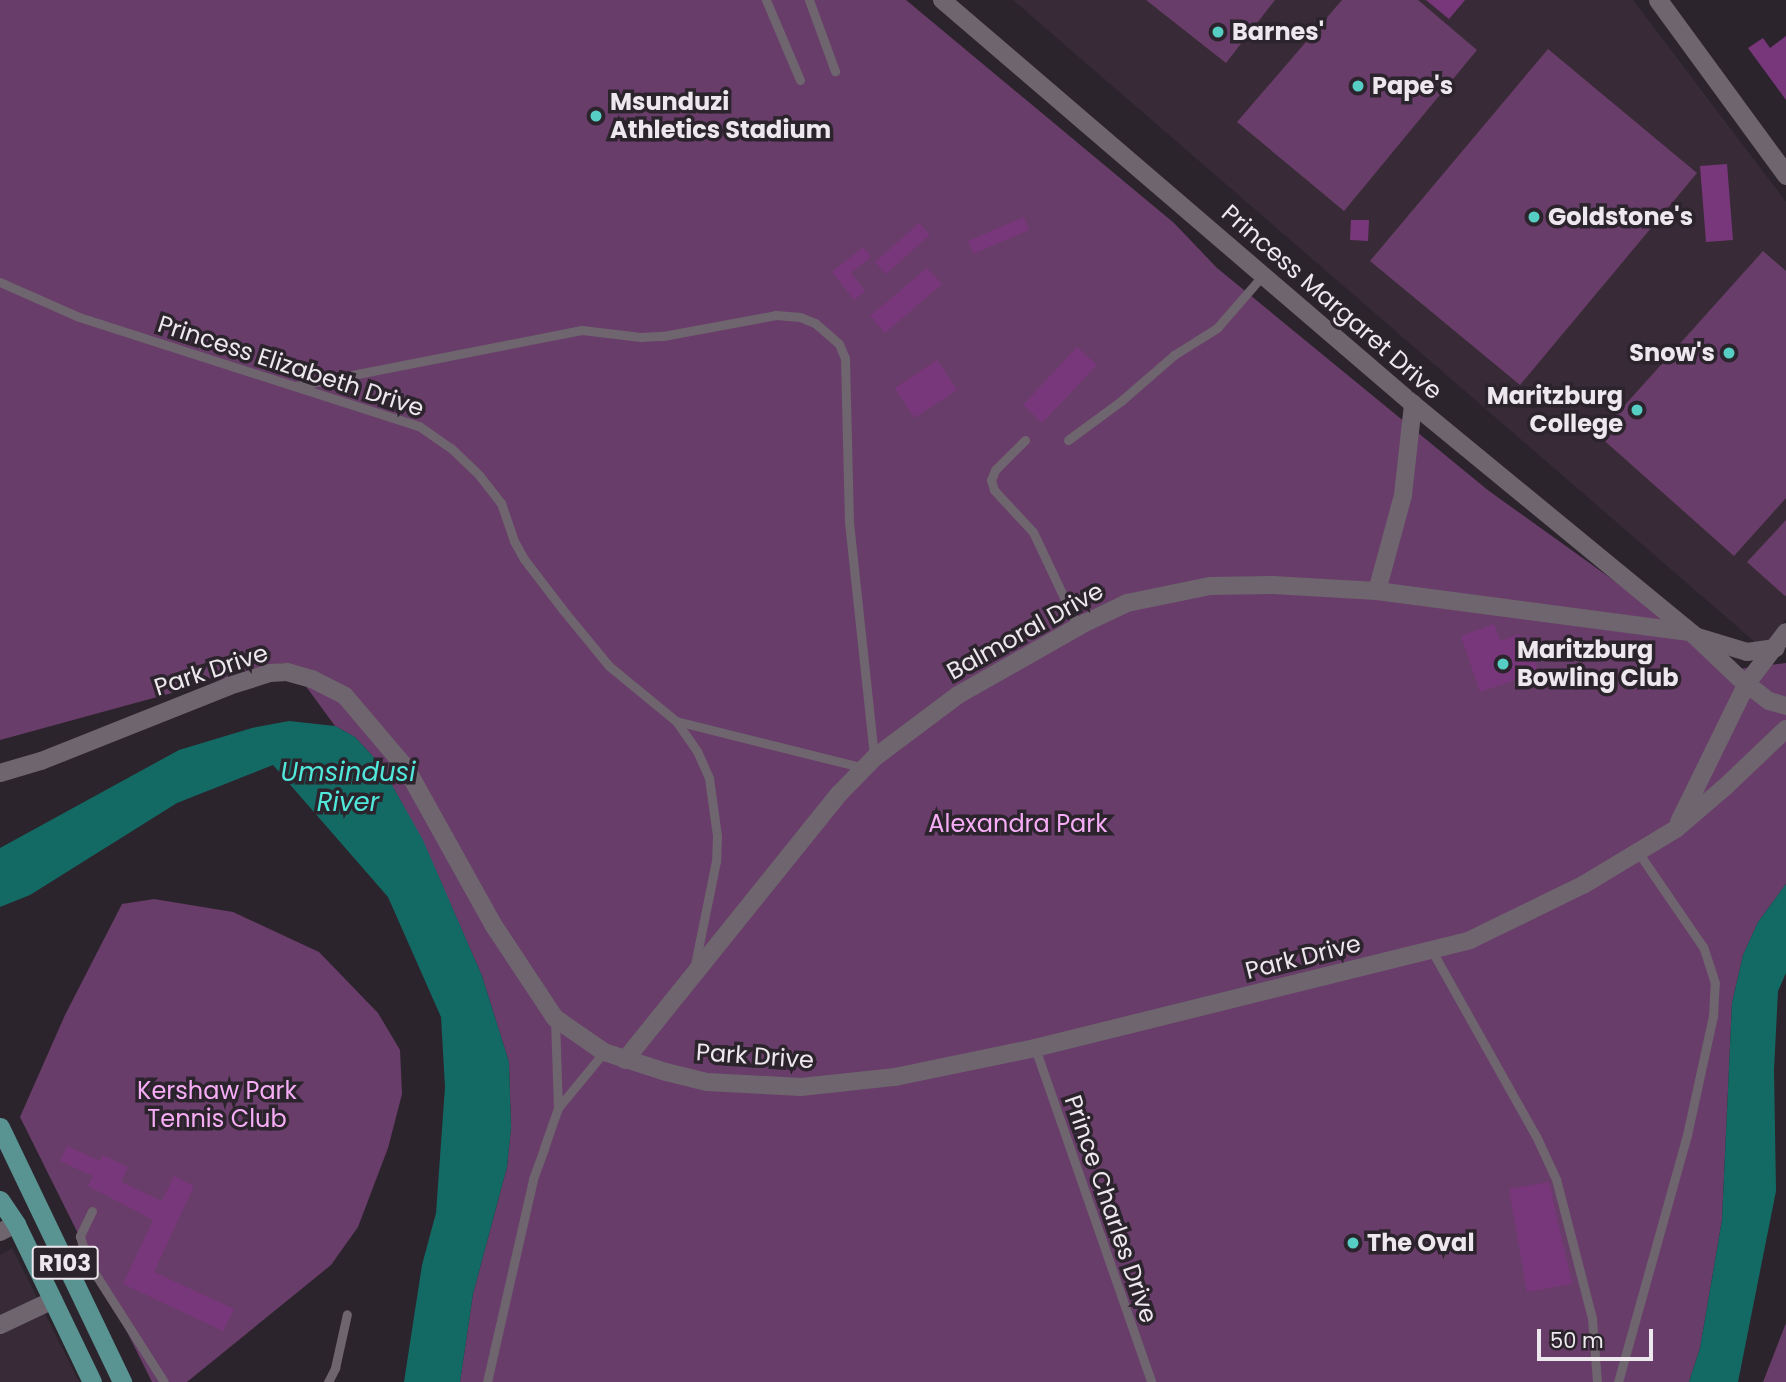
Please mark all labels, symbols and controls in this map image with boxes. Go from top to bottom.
place label: Barnes' [1232,18,1324,46]
marker: Barnes' [1210,24,1226,40]
place label: Pape's [1372,72,1453,100]
marker: Pape's [1350,78,1366,94]
place label: Msunduzi Athletics Stadium [610,88,831,144]
marker: Msunduzi Athletics Stadium [588,108,604,124]
street label: Princess Margaret Drive [1216,198,1448,406]
place label: Goldstone's [1548,203,1693,231]
marker: Goldstone's [1526,209,1542,225]
street label: Princess Elizabeth Drive [154,309,428,423]
place label: Snow's [1629,339,1715,367]
marker: Snow's [1721,345,1737,361]
place label: Maritzburg College [1487,382,1623,438]
marker: Maritzburg College [1629,402,1645,418]
street label: Balmoral Drive [942,576,1108,686]
place label: Maritzburg Bowling Club [1517,636,1678,692]
street label: Park Drive [150,638,272,702]
marker: Maritzburg Bowling Club [1495,656,1511,672]
water label: Umsindusi River [280,757,416,818]
park label: Alexandra Park [928,810,1108,838]
street label: Park Drive [1242,929,1364,985]
street label: Park Drive [695,1038,815,1074]
park label: Kershaw Park Tennis Club [137,1077,297,1133]
street label: Prince Charles Drive [1058,1091,1164,1327]
place label: The Oval [1367,1229,1474,1257]
marker: The Oval [1345,1235,1361,1251]
road number: R103 [30,1244,100,1282]
scale bar [1541,1316,1656,1360]
text: 50 m [1550,1326,1604,1355]

